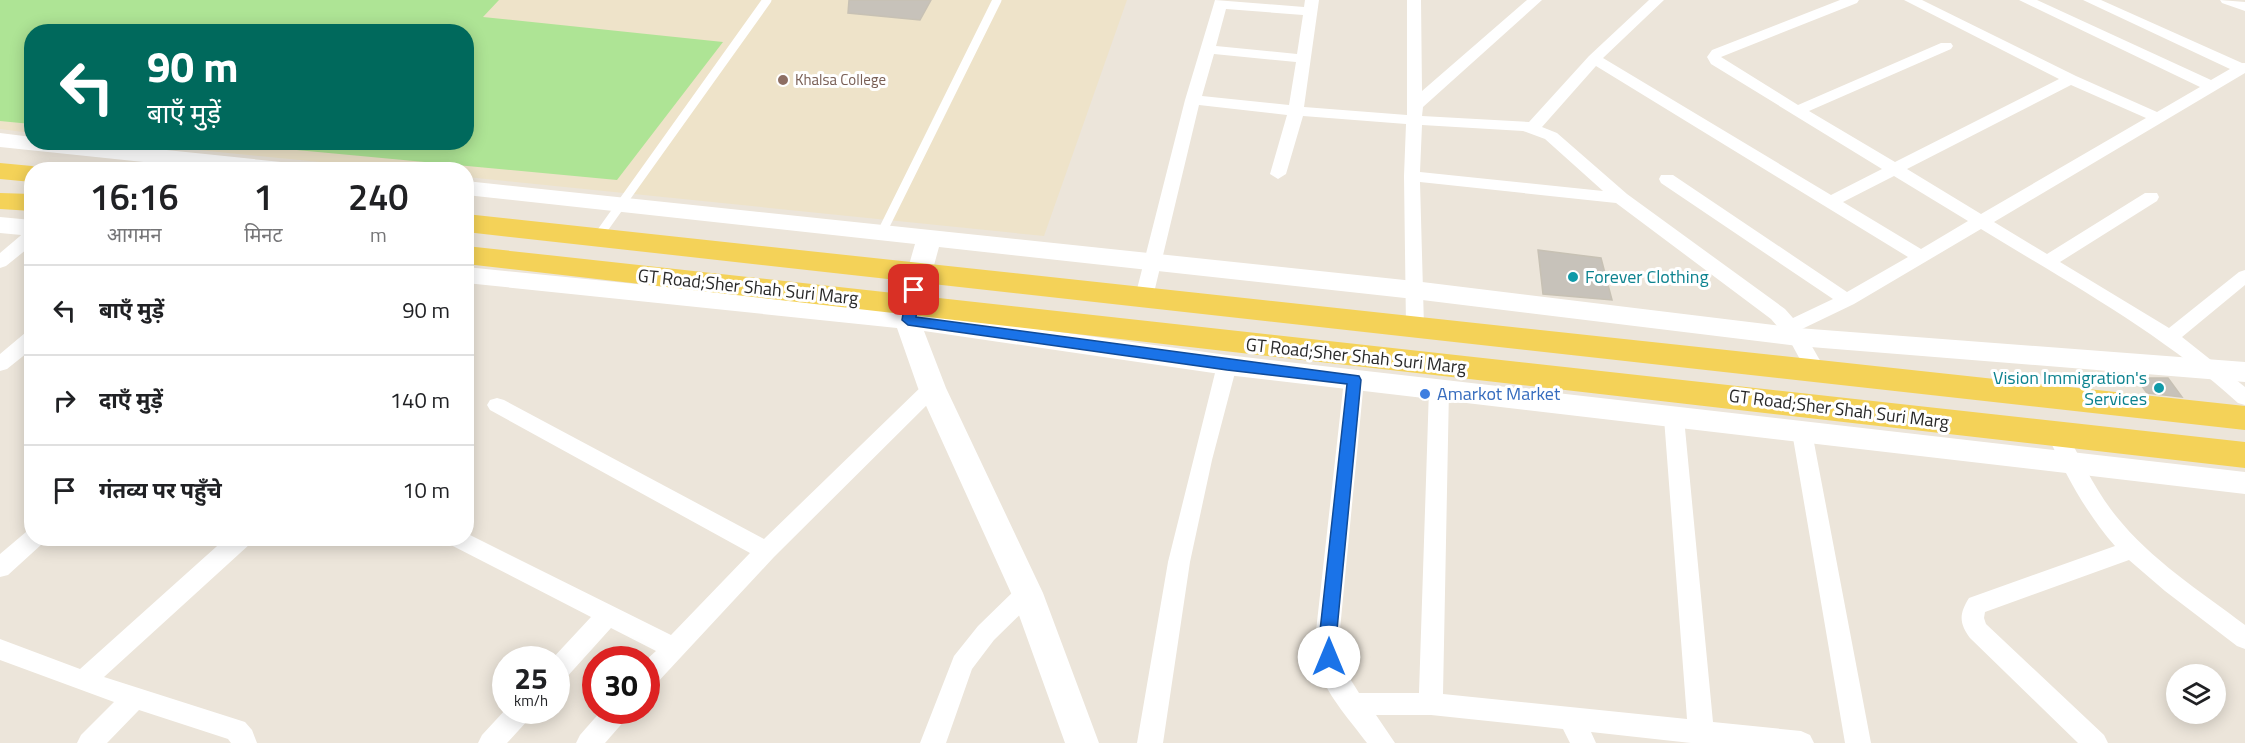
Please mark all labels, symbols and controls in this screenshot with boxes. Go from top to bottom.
text: 90 m [147,34,239,98]
icon: left [48,48,126,126]
place label: Khalsa College [795,68,886,91]
marker: Khalsa College [776,73,790,87]
text: बाएँ मुड़ें [147,92,221,133]
text: 16:16 [89,169,179,224]
text: 1 [253,169,273,224]
text: 240 [348,169,409,224]
text: आगमन [107,219,161,250]
text: मिनट [244,219,283,250]
text: m [370,219,387,250]
street label: GT Road;Sher Shah Suri Marg [636,261,860,312]
place label: Forever Clothing [1585,263,1709,290]
pin [888,264,939,315]
marker: Forever Clothing [1566,270,1580,284]
icon: arrive [897,273,930,306]
text: बाएँ मुड़ें [99,293,164,327]
text: 90 m [402,293,450,327]
icon: left [48,294,81,327]
street label: GT Road;Sher Shah Suri Marg [1244,330,1468,381]
place label: Vision Immigration's Services [1993,364,2147,412]
place label: Amarkot Market [1437,380,1561,407]
marker: Vision Immigration's Services [2152,381,2166,395]
street label: GT Road;Sher Shah Suri Marg [1727,382,1951,435]
text: दाएँ मुड़ें [99,383,163,417]
text: 140 m [390,383,450,417]
icon: right [48,384,81,417]
marker: Amarkot Market [1418,387,1432,401]
text: गंतव्य पर पहुँचे [99,473,222,507]
text: 10 m [402,473,450,507]
icon: arrive [48,474,81,507]
position arrow [1297,625,1361,689]
speed limit sign: 30 [582,646,660,724]
text: 25 [514,655,548,701]
map controls [2166,664,2226,724]
button: layers [2166,664,2226,724]
text: km/h [514,689,548,712]

